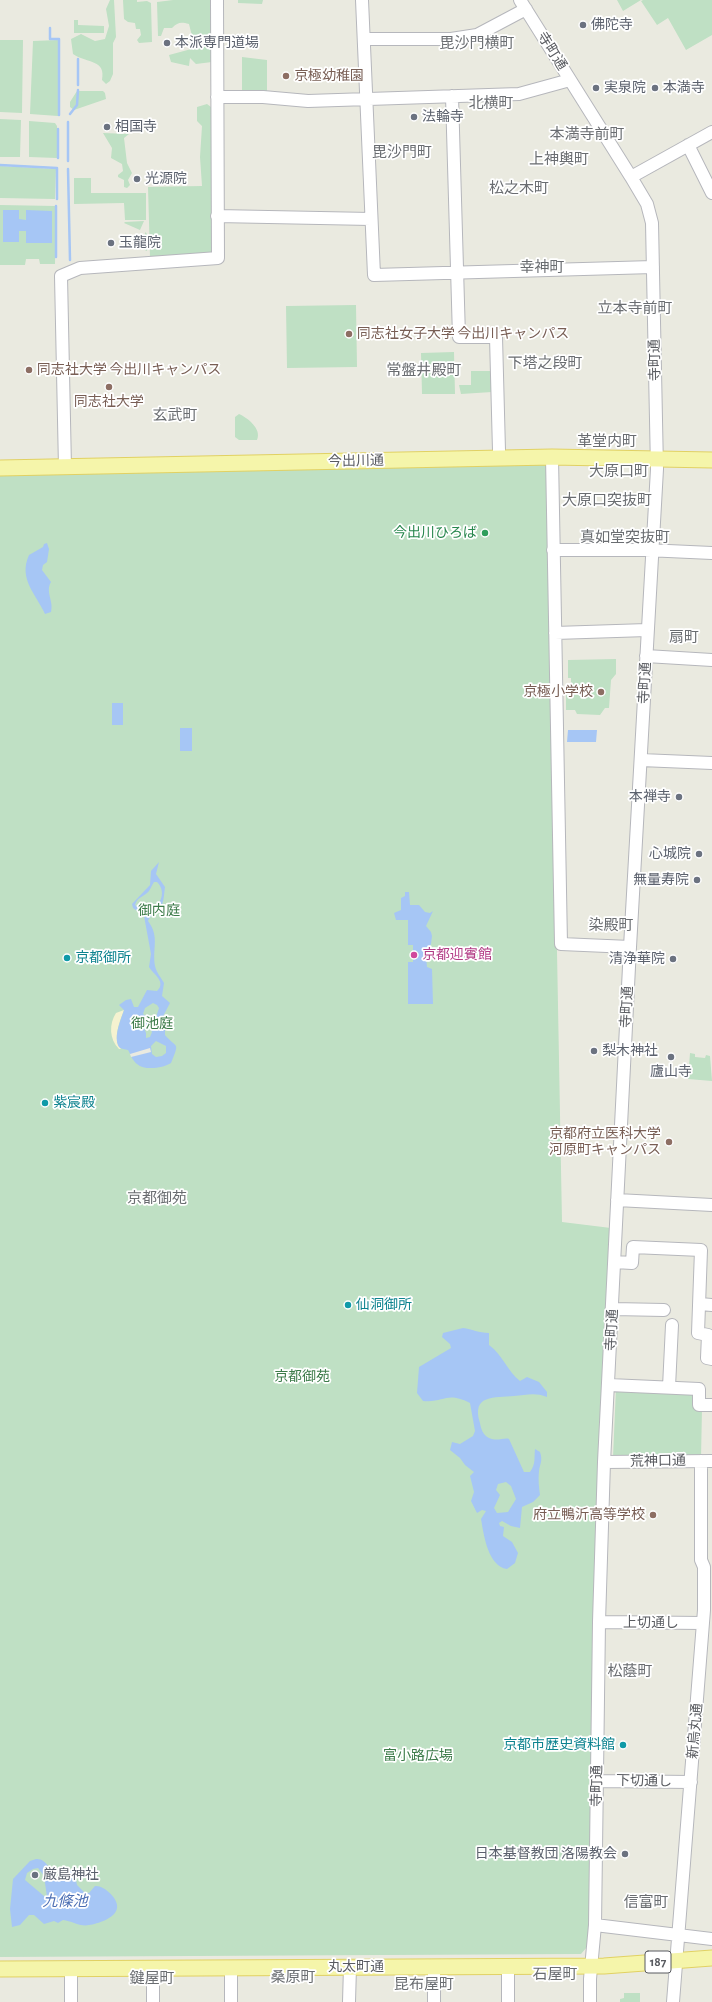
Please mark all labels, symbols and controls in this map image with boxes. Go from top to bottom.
place label: 佛陀寺 [591,17,633,33]
marker: 佛陀寺 [578,20,588,30]
street label: 寺町通 [534,29,570,73]
district label: 毘沙門横町 [440,34,514,52]
place label: 本派専門道場 [175,35,259,51]
marker: 本派専門道場 [162,38,172,48]
place label: 京極幼稚園 [294,68,364,84]
marker: 京極幼稚園 [281,71,291,81]
place label: 実泉院 [604,80,646,96]
place label: 本満寺 [663,80,705,96]
marker: 実泉院 [591,83,601,93]
marker: 本満寺 [650,83,660,93]
district label: 北横町 [469,94,513,112]
place label: 法輪寺 [422,109,464,125]
marker: 法輪寺 [409,112,419,122]
place label: 相国寺 [115,119,157,135]
marker: 相国寺 [102,122,112,132]
district label: 本満寺前町 [550,125,624,143]
district label: 毘沙門町 [372,143,432,161]
district label: 上神輿町 [529,150,589,168]
place label: 光源院 [145,171,187,187]
marker: 光源院 [132,174,142,184]
district label: 松之木町 [489,179,549,197]
place label: 玉龍院 [119,235,161,251]
marker: 玉龍院 [106,238,116,248]
district label: 幸神町 [520,258,564,276]
district label: 立本寺前町 [598,299,672,317]
place label: 同志社女子大学 今出川キャンパス [357,326,569,342]
marker: 同志社女子大学 今出川キャンパス [344,329,354,339]
street label: 寺町通 [646,339,664,381]
district label: 下塔之段町 [508,354,582,372]
district label: 常盤井殿町 [387,361,461,379]
place label: 同志社大学 今出川キャンパス [37,362,221,378]
marker: 同志社大学 今出川キャンパス [24,365,34,375]
marker: 同志社大学 [104,382,114,392]
place label: 同志社大学 [74,394,144,410]
district label: 玄武町 [153,406,197,424]
district label: 革堂内町 [577,432,637,450]
street label: 今出川通 [328,452,384,470]
district label: 大原口町 [589,462,649,480]
district label: 大原口突抜町 [562,491,652,509]
place label: 今出川ひろば [393,525,477,541]
marker: 今出川ひろば [480,528,490,538]
district label: 真如堂突抜町 [580,528,670,546]
district label: 扇町 [669,628,699,646]
street label: 寺町通 [636,662,654,704]
place label: 京極小学校 [523,684,593,700]
marker: 京極小学校 [596,687,606,697]
place label: 本禅寺 [629,789,671,805]
marker: 本禅寺 [674,792,684,802]
place label: 心城院 [649,846,691,862]
marker: 心城院 [694,849,704,859]
place label: 無量寿院 [633,872,689,888]
marker: 無量寿院 [692,875,702,885]
park label: 御内庭 [138,903,180,919]
district label: 染殿町 [589,916,633,934]
place label: 京都迎賓館 [422,947,492,963]
place label: 京都御所 [75,950,131,966]
marker: 京都迎賓館 [409,950,419,960]
place label: 清浄華院 [609,951,665,967]
marker: 京都御所 [62,953,72,963]
marker: 清浄華院 [668,954,678,964]
street label: 寺町通 [618,986,636,1028]
park label: 御池庭 [131,1016,173,1032]
place label: 梨木神社 [602,1043,658,1059]
marker: 梨木神社 [589,1046,599,1056]
marker: 廬山寺 [666,1052,676,1062]
place label: 廬山寺 [650,1064,692,1080]
place label: 紫宸殿 [53,1095,95,1111]
marker: 紫宸殿 [40,1098,50,1108]
place label: 京都府立医科大学 河原町キャンパス [549,1126,661,1158]
marker: 京都府立医科大学 河原町キャンパス [664,1137,674,1147]
district label: 京都御苑 [127,1189,187,1207]
place label: 仙洞御所 [356,1297,412,1313]
marker: 仙洞御所 [343,1300,353,1310]
street label: 寺町通 [603,1309,621,1351]
park label: 京都御苑 [274,1369,330,1385]
street label: 荒神口通 [630,1452,686,1470]
place label: 府立鴨沂高等学校 [533,1507,645,1523]
marker: 府立鴨沂高等学校 [648,1510,658,1520]
street label: 上切通し [623,1615,679,1631]
district label: 松蔭町 [608,1662,652,1680]
street label: 新烏丸通 [684,1702,706,1760]
place label: 京都市歴史資料館 [503,1737,615,1753]
marker: 京都市歴史資料館 [618,1740,628,1750]
park label: 富小路広場 [383,1748,453,1764]
street label: 寺町通 [588,1765,606,1807]
street label: 下切通し [616,1772,672,1790]
place label: 日本基督教団 洛陽教会 [475,1846,617,1862]
marker: 日本基督教団 洛陽教会 [620,1849,630,1859]
place label: 厳島神社 [43,1867,99,1883]
marker: 厳島神社 [30,1870,40,1880]
water label: 九條池 [43,1892,87,1910]
district label: 信富町 [624,1893,668,1911]
road number: 187 [645,1951,671,1973]
street label: 丸太町通 [328,1959,384,1975]
district label: 石屋町 [533,1965,577,1983]
district label: 桑原町 [271,1968,315,1986]
district label: 鍵屋町 [130,1969,174,1987]
district label: 昆布屋町 [394,1975,454,1993]

